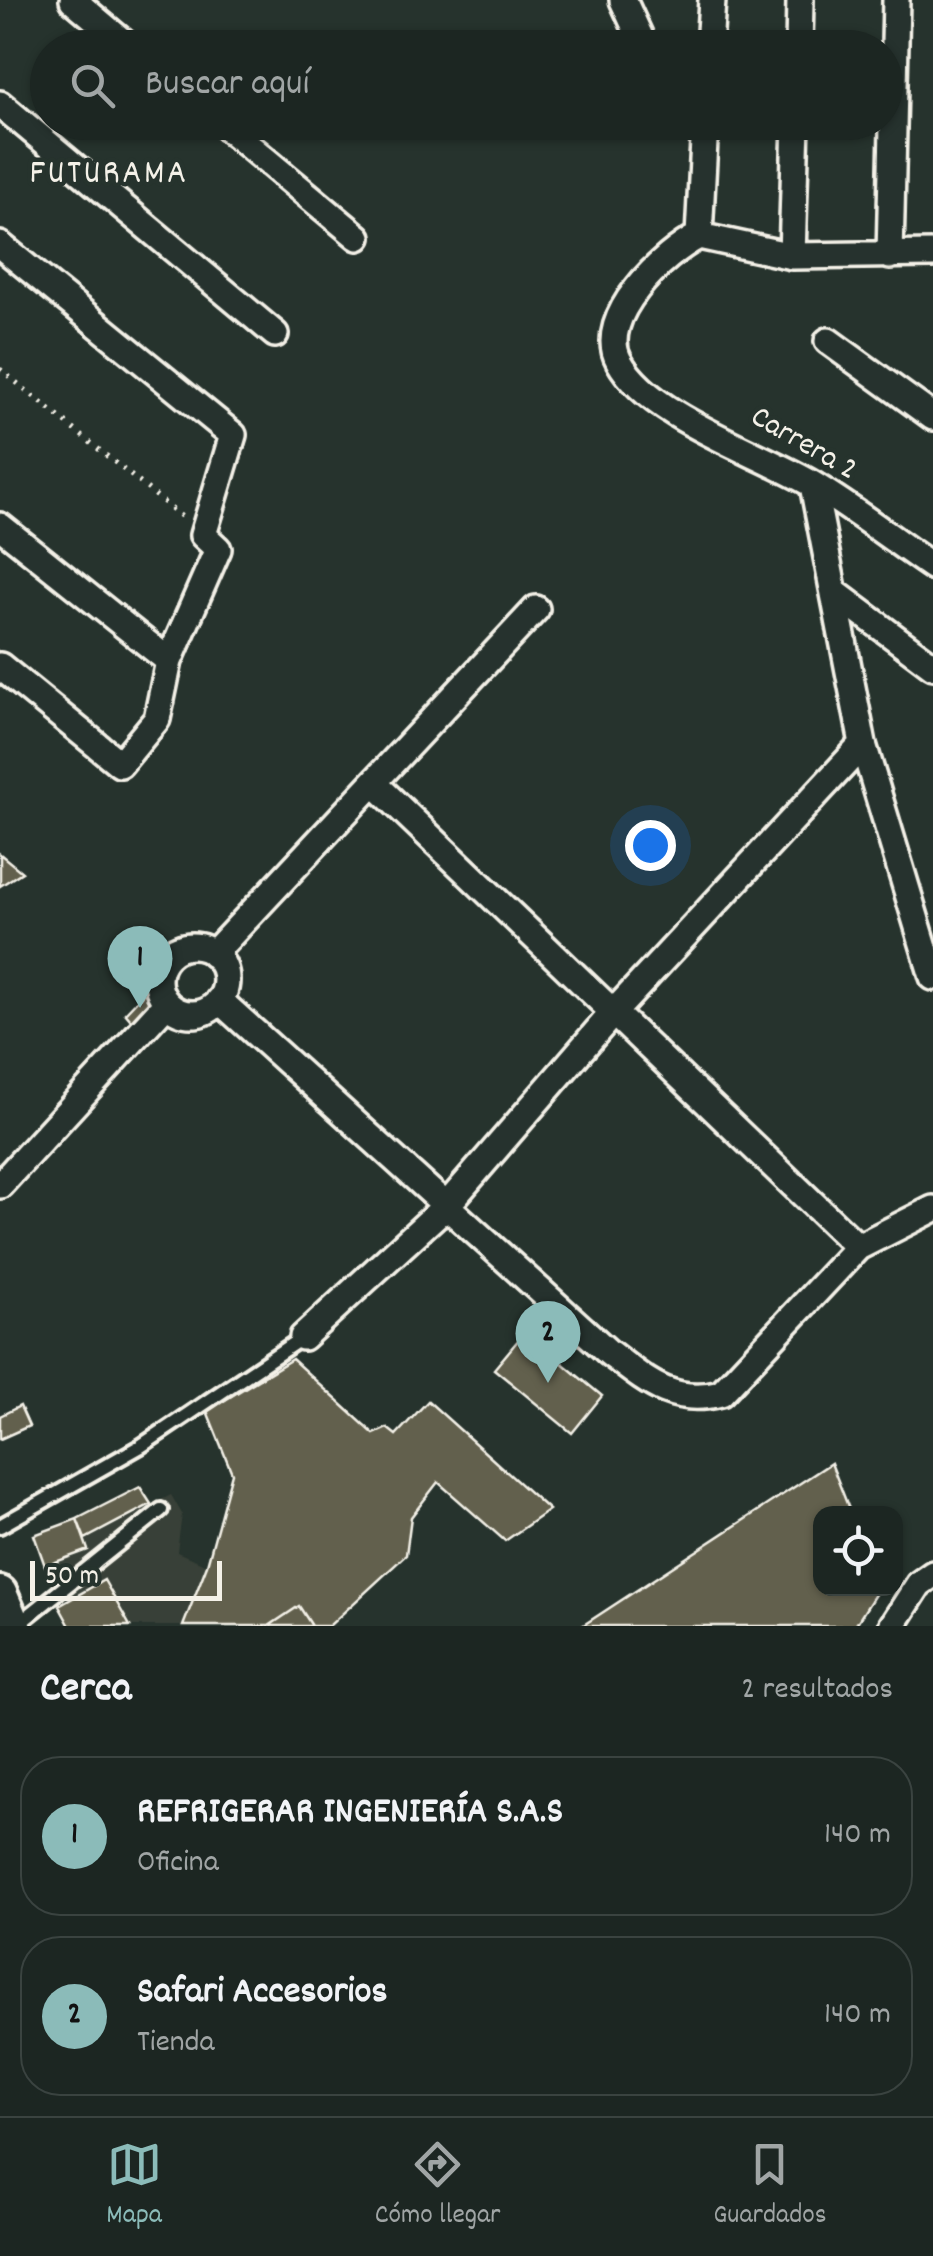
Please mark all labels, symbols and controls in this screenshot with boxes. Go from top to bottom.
search box [30,30,903,140]
icon: search [65,58,120,113]
text: Buscar aquí [145,58,309,113]
district label: FUTURAMA [29,150,189,200]
street label: Carrera 2 [741,396,865,494]
your location [625,820,676,871]
pin: 1 [108,926,172,1008]
pin: 2 [516,1300,580,1383]
map controls [813,1506,903,1596]
button: locate [813,1506,903,1596]
scale bar [30,1556,222,1600]
text: 50 m [45,1558,99,1598]
text: Cerca [40,1661,131,1721]
text: 2 resultados [741,1668,893,1714]
text: REFRIGERAR INGENIERÍA S.A.S [137,1786,563,1841]
text: 1 [71,1813,78,1859]
text: 140 m [824,1813,891,1859]
text: Oficina [137,1841,219,1887]
text: Safari Accesorios [137,1966,387,2021]
text: 2 [68,1993,81,2039]
text: 140 m [824,1993,891,2039]
text: Tienda [137,2021,215,2067]
tab: Mapa [106,2137,162,2237]
tab: Cómo llegar [375,2137,501,2237]
tab: Guardados [713,2137,827,2237]

